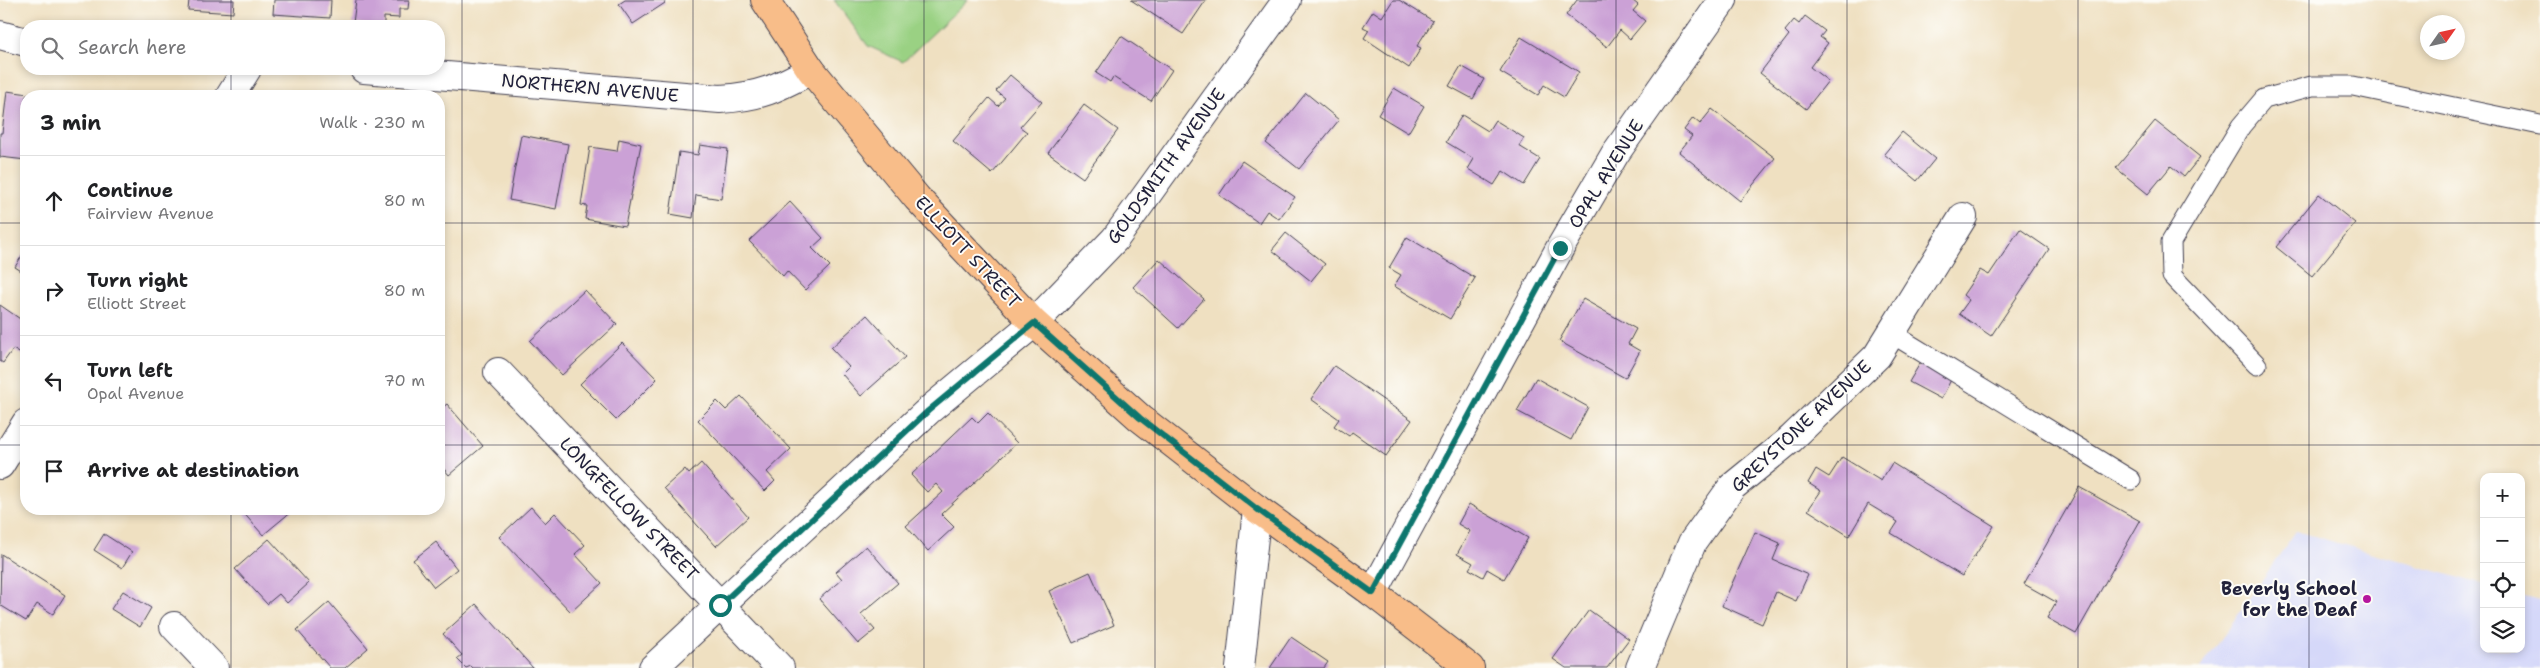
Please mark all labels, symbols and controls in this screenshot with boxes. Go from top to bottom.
north arrow [2420,15,2465,60]
search box [20,20,445,75]
icon: search [38,34,66,62]
text: Search here [78,35,187,60]
street label: NORTHERN AVENUE [500,68,680,108]
street label: GOLDSMITH AVENUE [1101,83,1231,249]
text: 3 min [40,109,101,137]
text: Walk · 230 m [319,112,425,133]
street label: OPAL AVENUE [1563,115,1649,233]
text: Continue [87,178,173,203]
icon: ahead [40,187,68,215]
text: 80 m [384,190,425,211]
street label: ELLIOTT STREET [910,191,1026,313]
text: Fairview Avenue [87,203,214,224]
route end [1549,237,1572,260]
text: Turn right [87,268,188,293]
icon: right [40,277,68,305]
text: 80 m [384,280,425,301]
text: Elliott Street [87,293,186,314]
street label: GREYSTONE AVENUE [1726,355,1876,497]
text: Turn left [87,358,173,383]
icon: left [40,367,68,395]
text: 70 m [384,370,425,391]
text: Opal Avenue [87,383,184,404]
street label: LONGFELLOW STREET [554,432,704,586]
icon: arrive [40,457,68,485]
text: Arrive at destination [87,458,299,483]
map controls [2480,473,2525,653]
button: + [2480,473,2525,518]
button: − [2480,518,2525,563]
button: locate [2480,563,2525,608]
place label: Beverly School for the Deaf [2221,577,2358,622]
marker: Beverly School for the Deaf [2361,593,2373,605]
route start [709,594,732,617]
button: layers [2480,608,2525,653]

